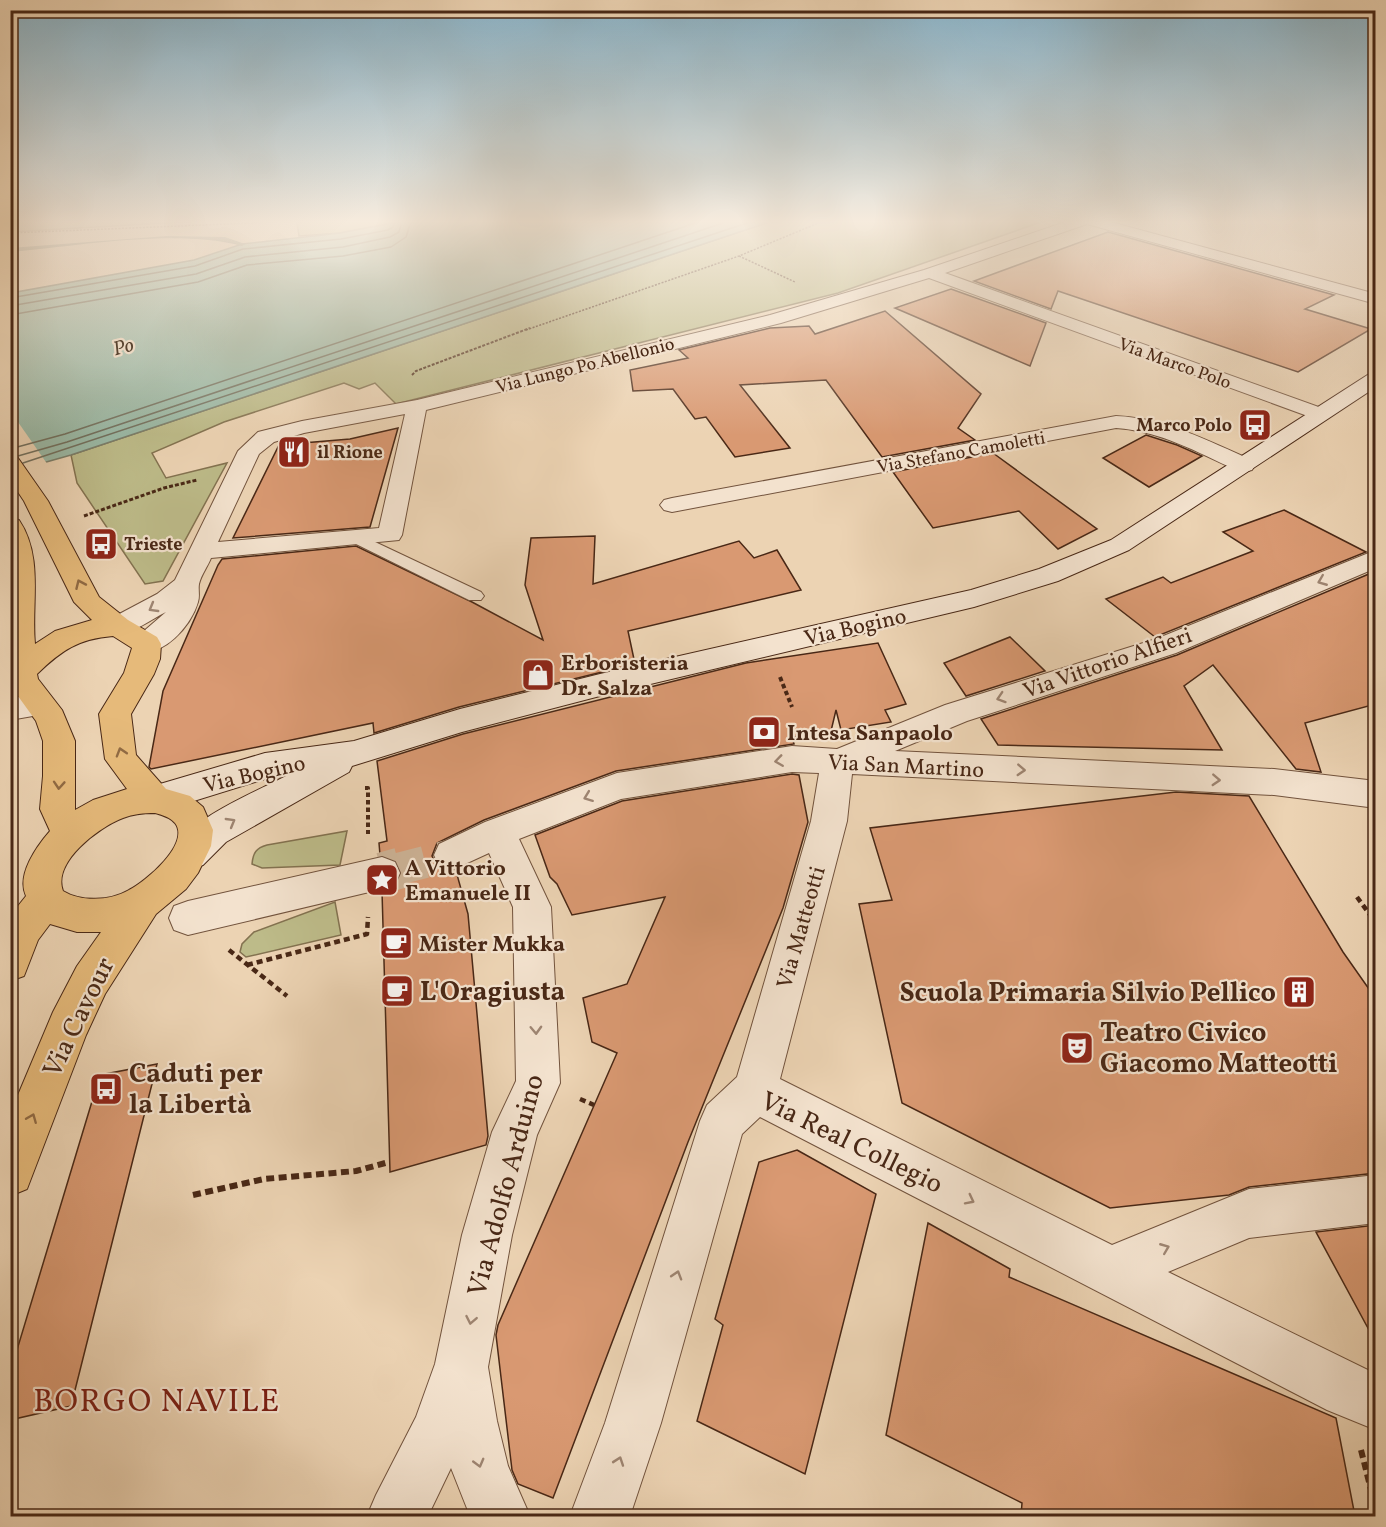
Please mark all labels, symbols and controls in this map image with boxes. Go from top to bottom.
water label: Po [110,332,137,364]
street label: Via Lungo Po Abellonio [493,332,677,401]
street label: Via Marco Polo [1115,332,1234,396]
bus stop icon: Marco Polo [1237,407,1273,443]
place label: Marco Polo [1136,414,1232,439]
street label: Via Stefano Camoletti [875,426,1048,481]
restaurant icon: il Rione [276,434,312,470]
place label: il Rione [317,441,383,466]
bus stop icon: Trieste [83,526,119,562]
place label: Trieste [124,533,182,558]
one-way arrow [1317,574,1328,586]
one-way arrow [75,579,87,590]
one-way arrow [149,601,159,612]
street label: Via Bogino [801,602,910,655]
street label: Via Vittorio Alfieri [1019,621,1196,708]
place label: Erboristeria Dr. Salza [561,649,689,705]
shop icon: Erboristeria Dr. Salza [520,657,556,693]
one-way arrow [996,691,1007,703]
bank icon: Intesa Sanpaolo [746,714,782,750]
place label: Intesa Sanpaolo [787,719,953,750]
one-way arrow [116,747,128,758]
street label: Via San Martino [827,748,985,787]
street label: Via Bogino [200,749,309,802]
one-way arrow [774,755,783,767]
one-way arrow [1017,764,1026,777]
one-way arrow [1212,773,1221,786]
one-way arrow [53,780,66,789]
one-way arrow [583,790,594,803]
one-way arrow [225,818,235,830]
place label: A Vittorio Emanuele II [405,854,531,910]
place icon: A Vittorio Emanuele II [364,862,400,898]
street label: Via Matteotti [770,863,835,993]
cafe icon: Mister Mukka [378,925,414,961]
place label: Mister Mukka [419,930,565,961]
street label: Via Cavour [34,951,125,1084]
cafe icon: L'Oragiusta [379,973,415,1009]
place label: L'Oragiusta [420,974,566,1012]
building icon: Scuola Primaria Silvio Pellico [1281,974,1317,1010]
place label: Scuola Primaria Silvio Pellico [900,975,1276,1013]
place label: Teatro Civico Giacomo Matteotti [1100,1015,1337,1084]
one-way arrow [530,1026,542,1035]
theatre icon: Teatro Civico Giacomo Matteotti [1059,1030,1095,1066]
place label: Caduti per la Libertà [129,1056,263,1125]
street label: Via Adolfo Arduino [459,1070,555,1301]
bus stop icon: Caduti per la Libertà [88,1071,124,1107]
street label: Via Real Collegio [753,1083,949,1204]
one-way arrow [25,1113,37,1124]
one-way arrow [964,1193,975,1204]
one-way arrow [1159,1243,1170,1255]
one-way arrow [670,1270,682,1281]
one-way arrow [465,1315,478,1325]
district label: BORGO NAVILE [33,1381,281,1425]
one-way arrow [612,1456,625,1467]
one-way arrow [472,1458,485,1468]

